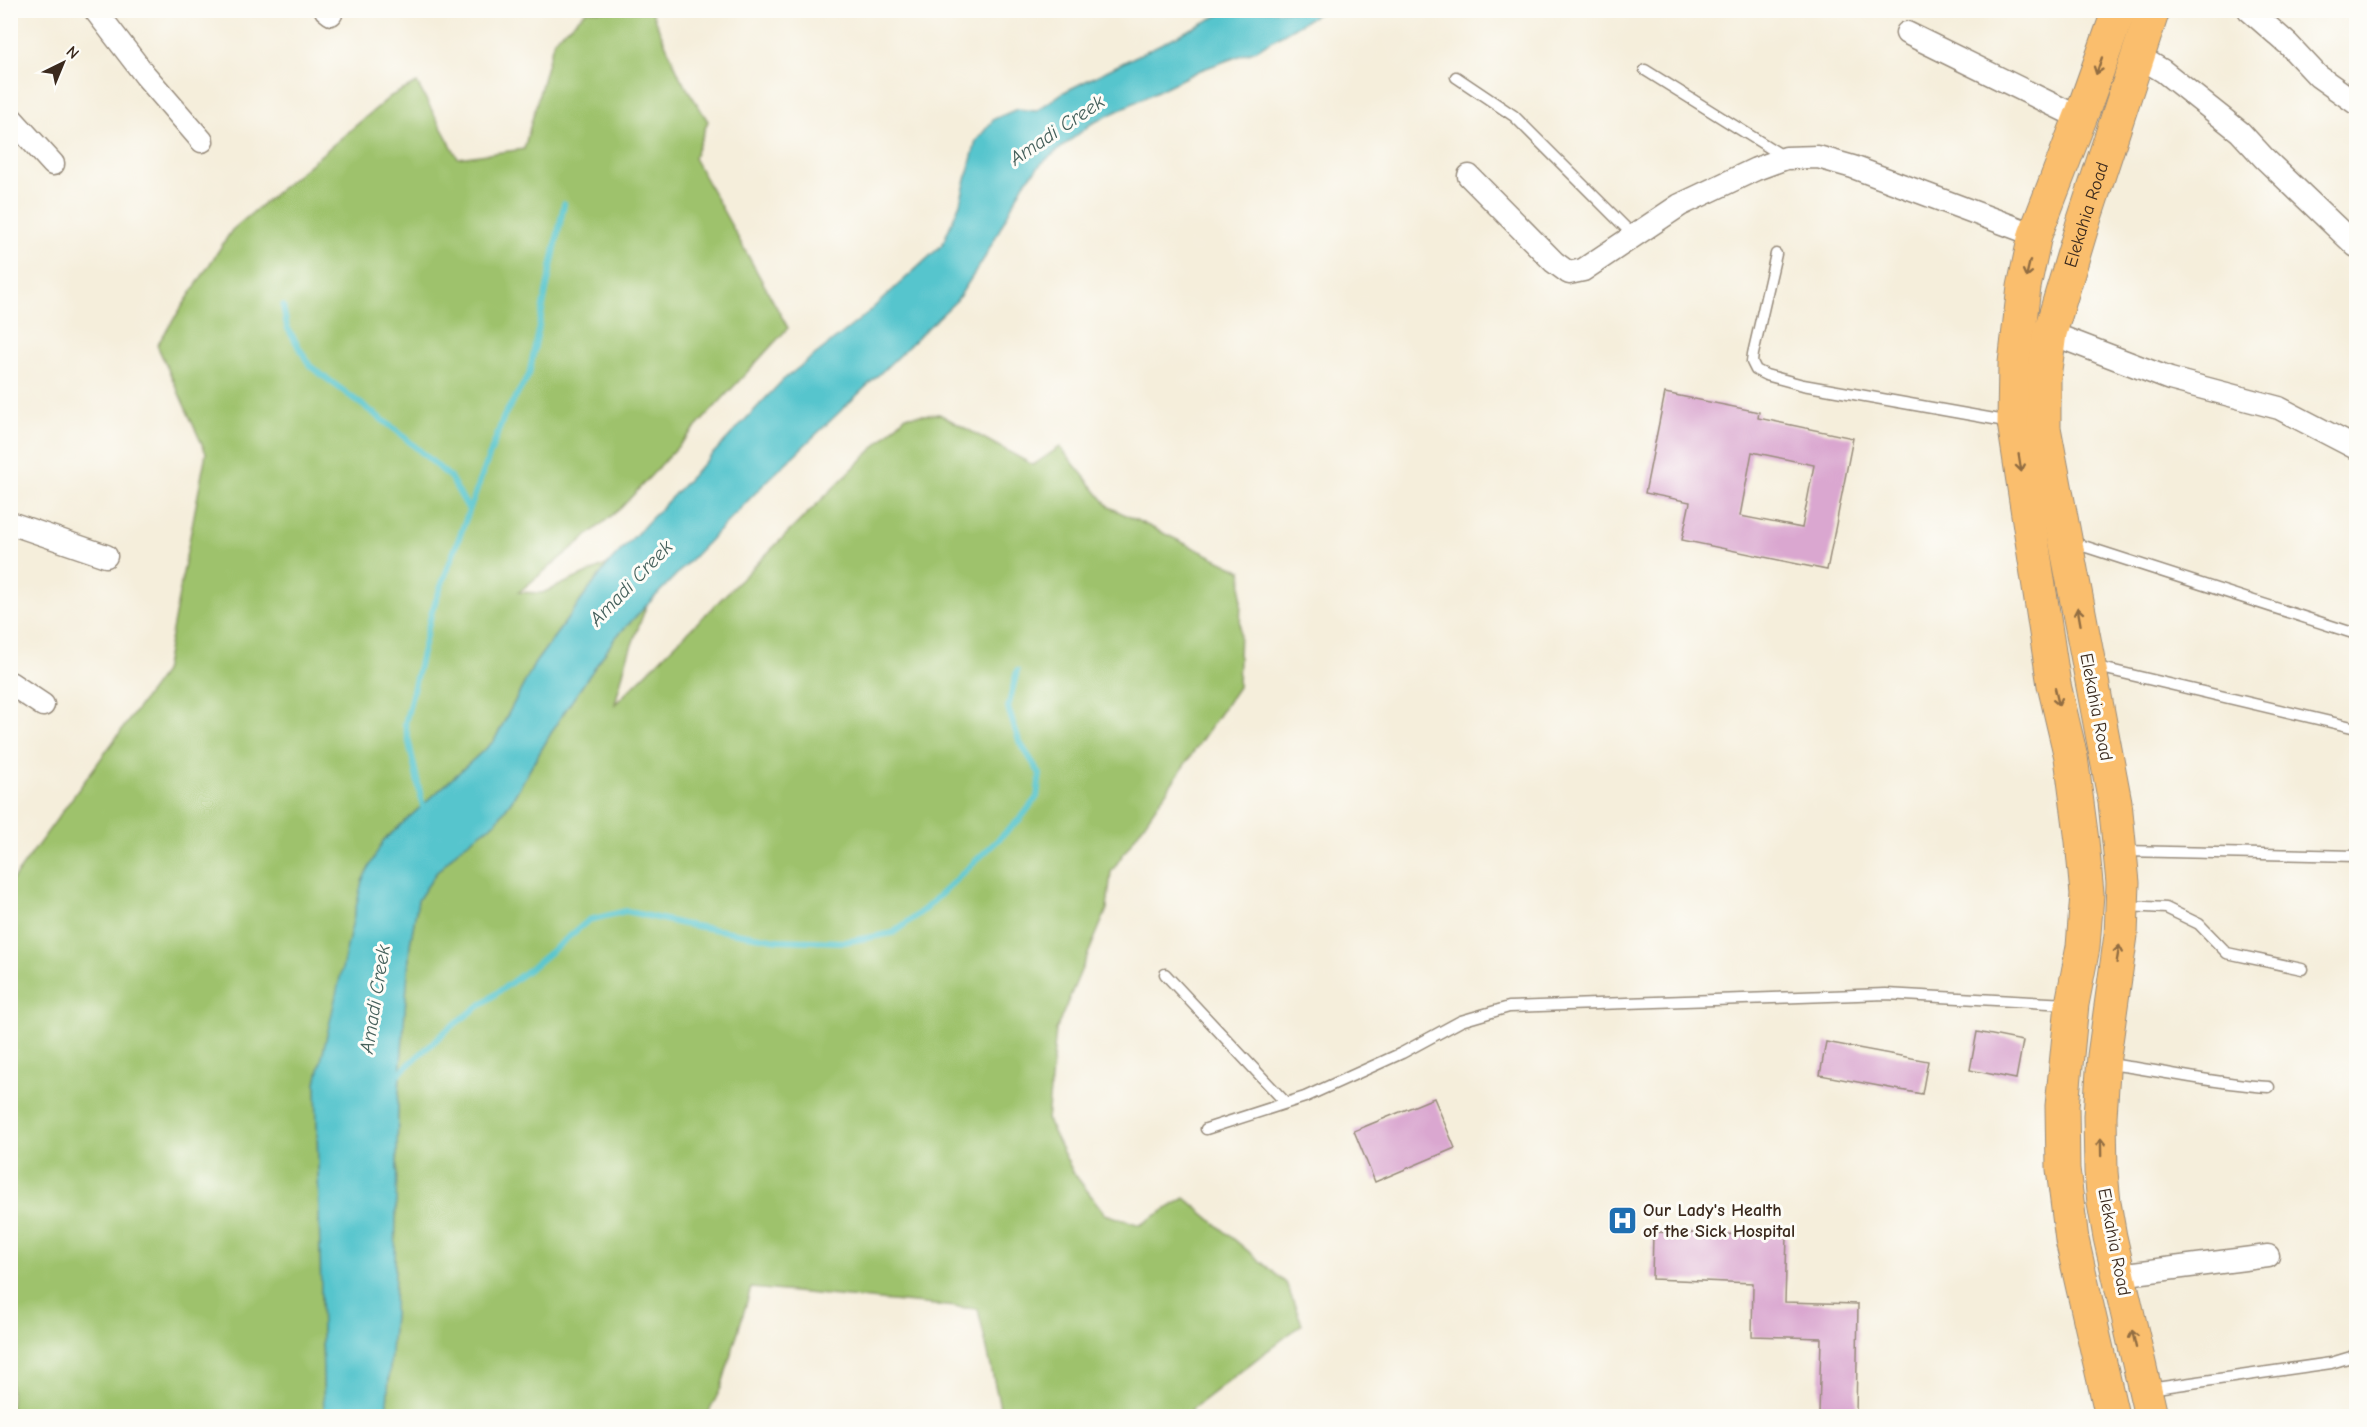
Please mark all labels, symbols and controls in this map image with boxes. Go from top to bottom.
north arrow [33,33,93,93]
text: N [63,43,83,63]
one-way arrow [2093,56,2104,75]
water label: Amadi Creek [1004,90,1109,171]
street label: Elekahia Road [2060,159,2113,270]
one-way arrow [2021,259,2033,278]
one-way arrow [2015,452,2026,472]
water label: Amadi Creek [584,535,678,631]
one-way arrow [2073,606,2084,626]
street label: Elekahia Road [2075,651,2117,763]
one-way arrow [2051,687,2063,706]
water label: Amadi Creek [355,943,395,1056]
one-way arrow [2113,944,2124,964]
one-way arrow [2095,1138,2106,1158]
street label: Elekahia Road [2093,1186,2135,1298]
place label: Our Lady's Health of the Sick Hospital [1643,1200,1795,1242]
hospital icon: Our Lady's Health of the Sick Hospital [1606,1204,1638,1236]
one-way arrow [2127,1330,2139,1349]

